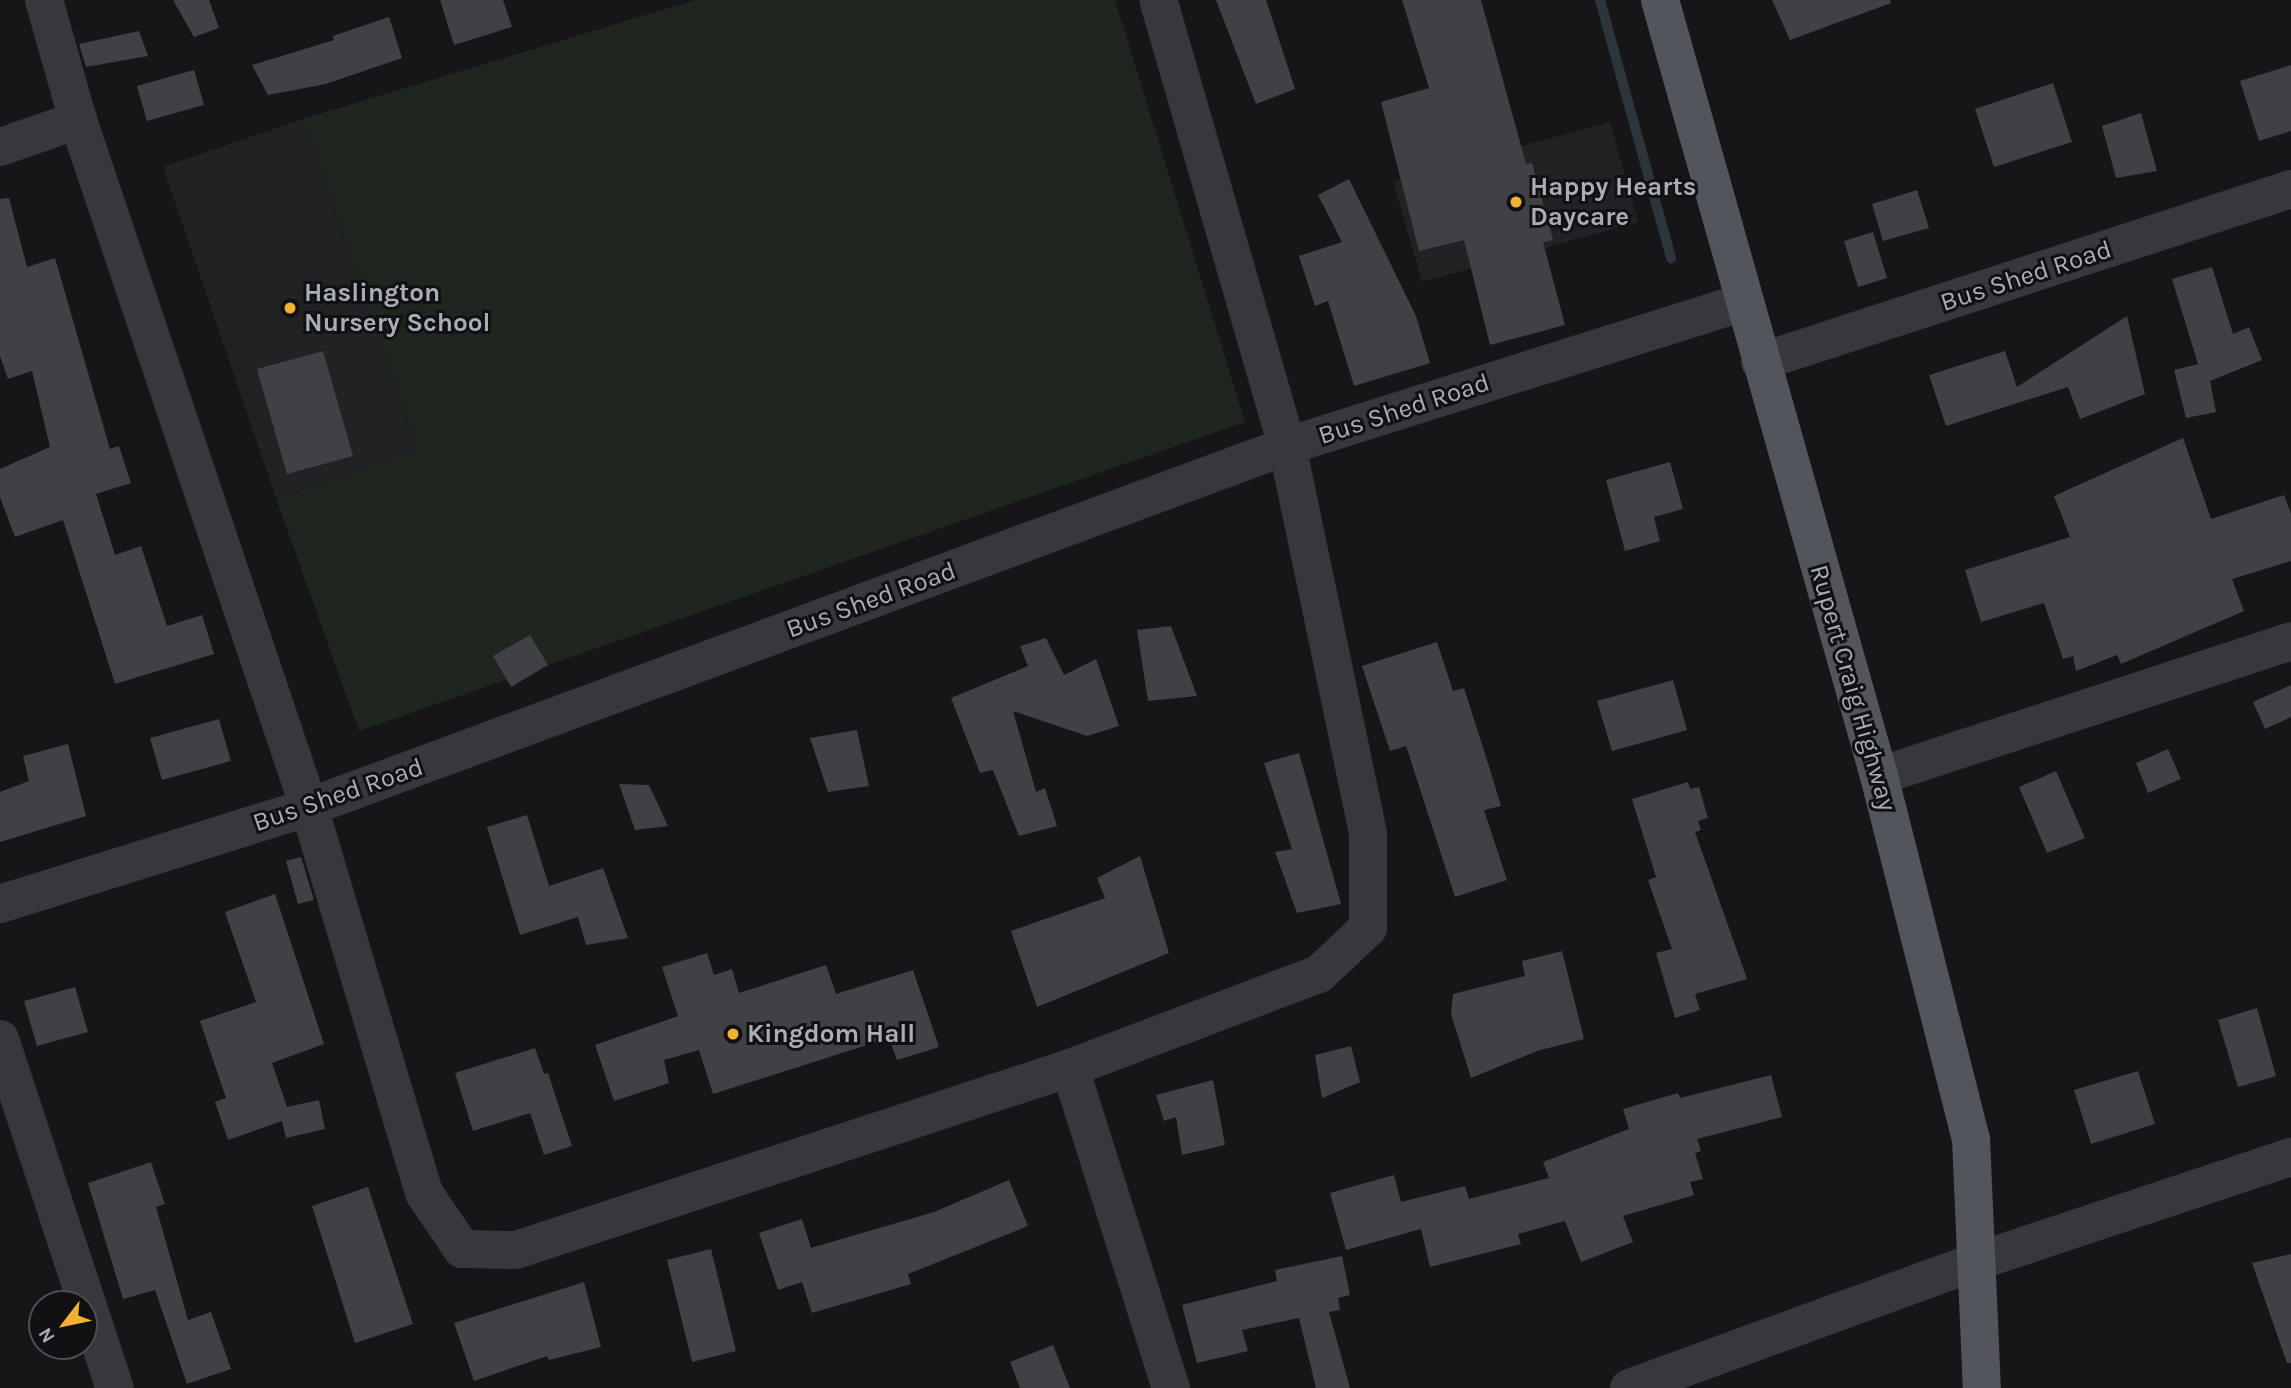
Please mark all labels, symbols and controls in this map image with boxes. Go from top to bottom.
place label: Happy Hearts Daycare [1530,171,1696,232]
marker: Happy Hearts Daycare [1508,194,1524,210]
street label: Bus Shed Road [1937,234,2115,318]
place label: Haslington Nursery School [304,277,490,338]
marker: Haslington Nursery School [282,300,298,316]
street label: Bus Shed Road [1315,367,1493,451]
street label: Bus Shed Road [782,555,960,645]
street label: Rupert Craig Highway [1803,561,1903,815]
street label: Bus Shed Road [249,751,427,839]
place label: Kingdom Hall [747,1018,915,1050]
marker: Kingdom Hall [725,1026,741,1042]
north arrow [28,1290,98,1360]
text: N [34,1323,60,1347]

